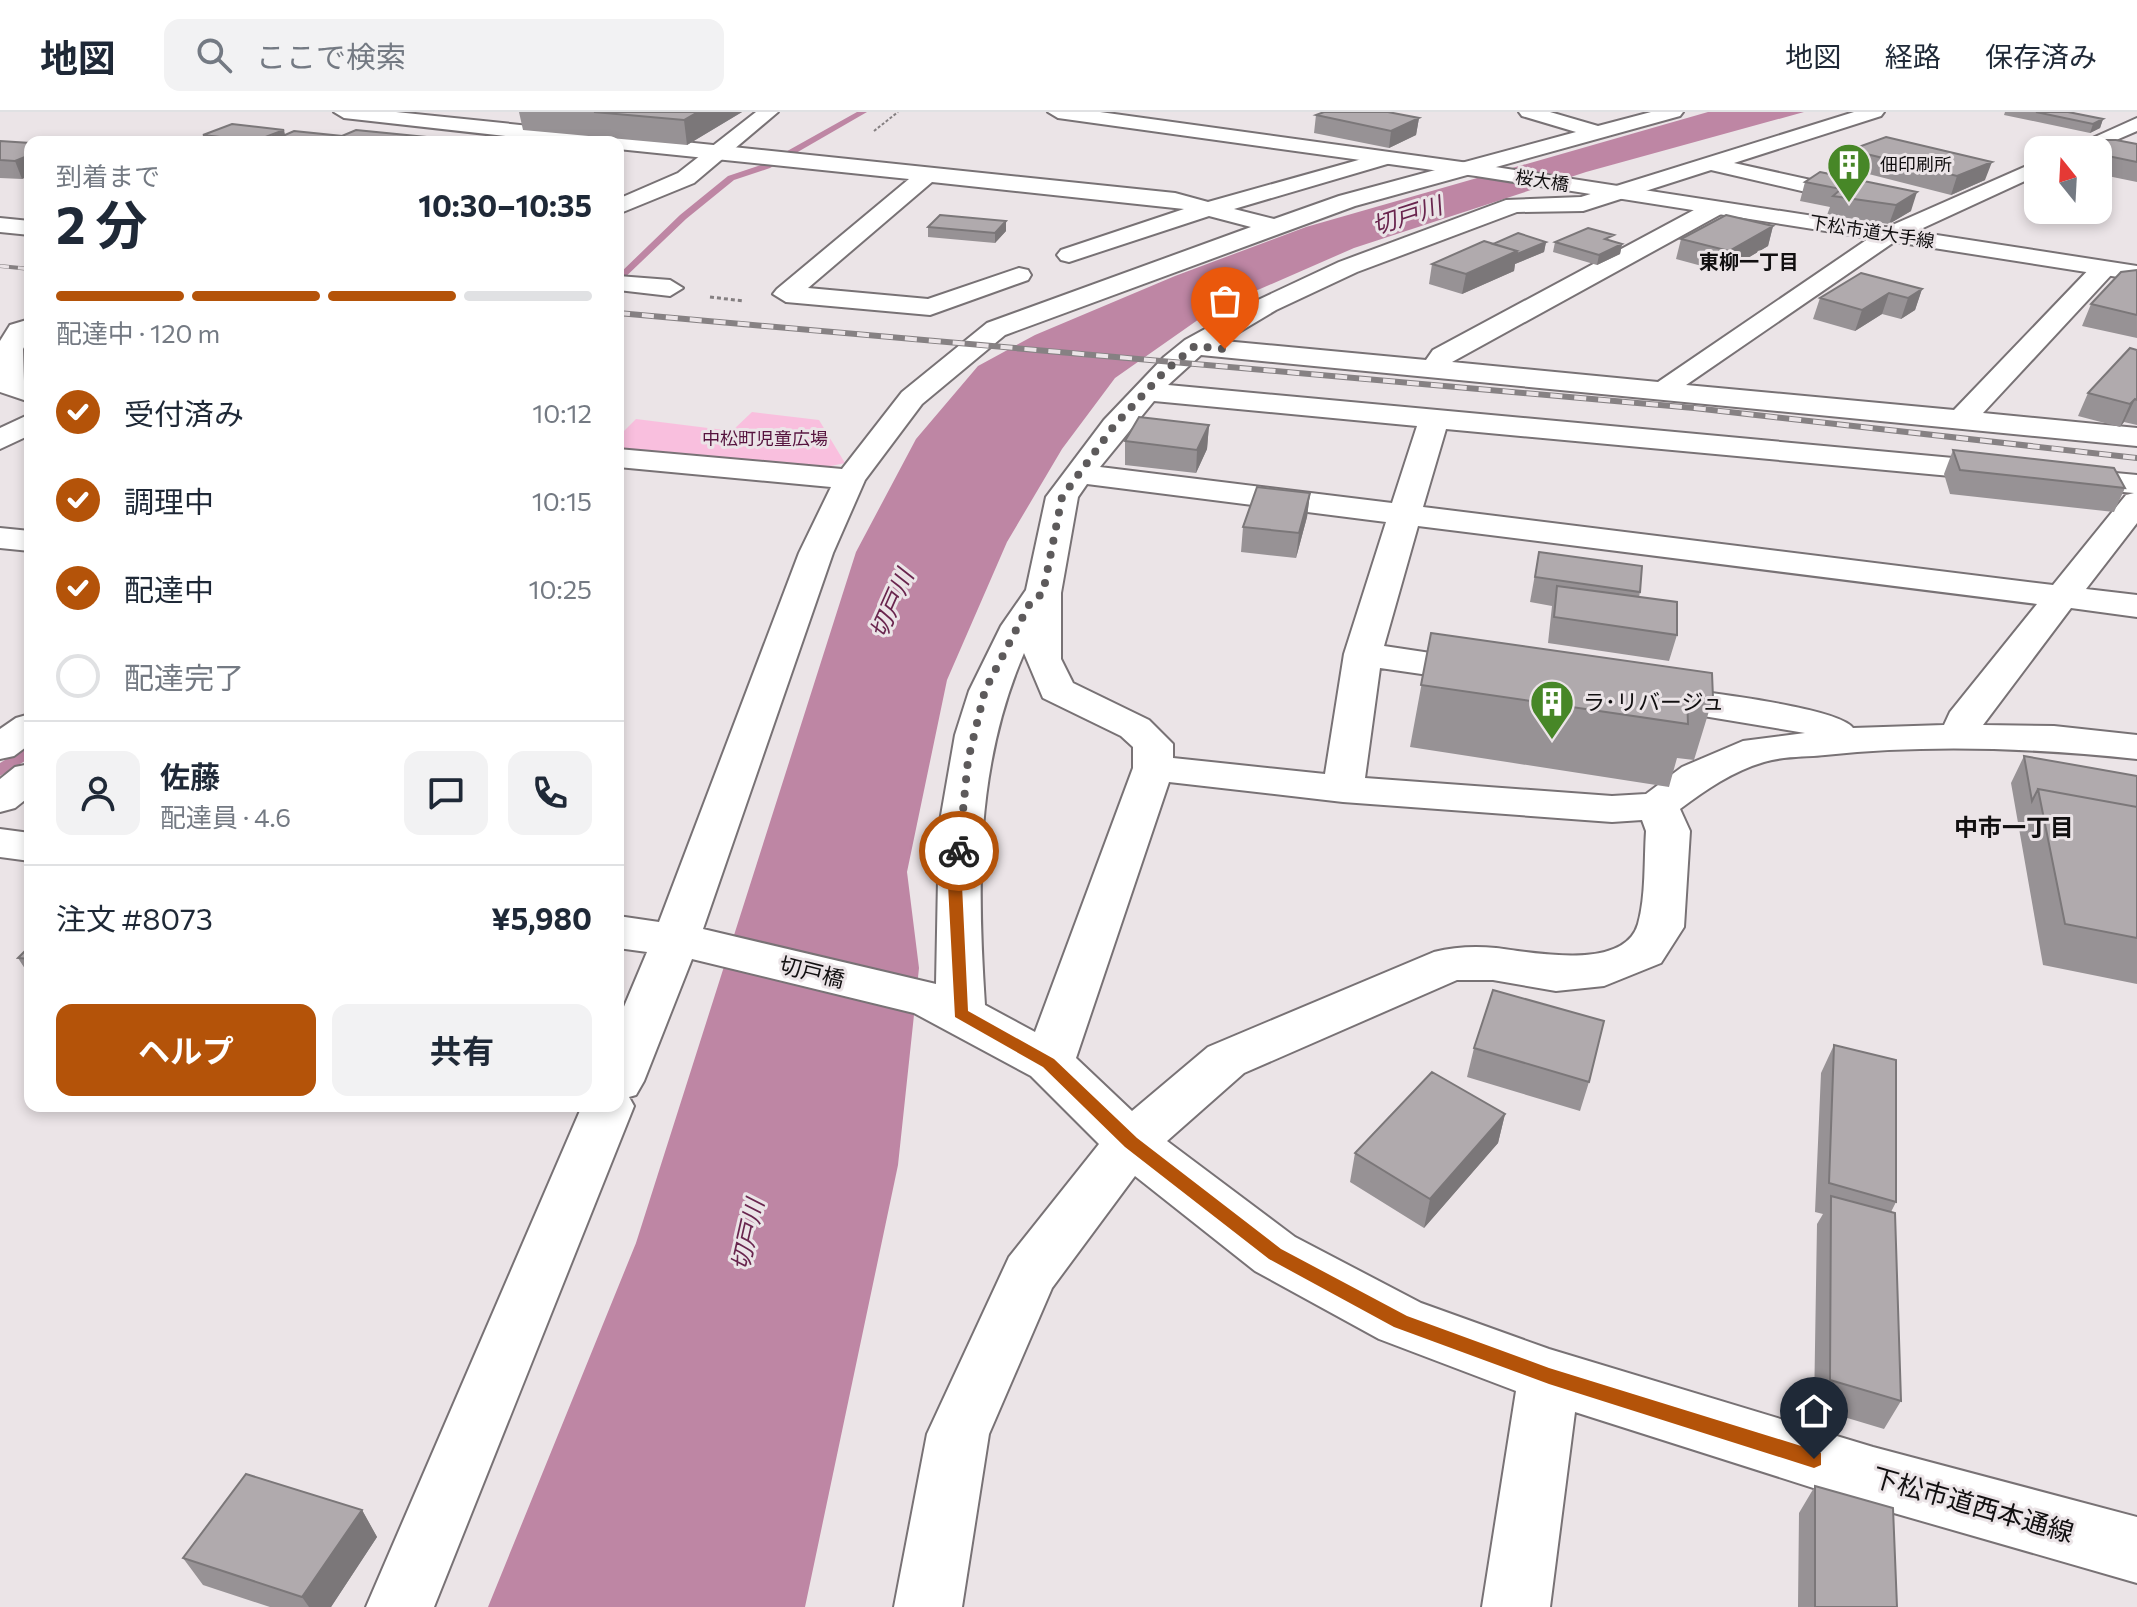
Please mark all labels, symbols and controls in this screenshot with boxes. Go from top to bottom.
search box [164,19,724,91]
text: 地図 [40,33,116,80]
icon: search [192,33,236,77]
text: ここで検索 [256,37,406,74]
text: 地図 [1785,39,1841,73]
text: 経路 [1885,39,1941,73]
text: 保存済み [1985,39,2097,73]
north arrow [2024,136,2112,224]
map controls [2024,136,2112,224]
building icon: 佃印刷所 [1825,141,1873,204]
place label: 佃印刷所 [1880,153,1952,175]
text: 到着まで [56,160,160,191]
street label: 桜大橋 [1514,165,1571,195]
text: 10:30–10:35 [418,186,592,223]
water label: 切戸川 [1368,189,1448,239]
text: 2 分 [56,191,148,255]
street label: 下松市道大手線 [1808,210,1936,252]
district label: 東柳一丁目 [1699,249,1799,273]
pin [1191,267,1259,349]
icon: bag [1203,279,1247,323]
text: 配達中 · 120 m [56,317,220,348]
icon: check [56,390,100,434]
text: 受付済み [124,394,244,431]
text: 10:12 [532,397,592,428]
park label: 中松町児童広場 [702,427,828,449]
icon: check [56,478,100,522]
text: 調理中 [124,482,214,519]
text: 10:15 [532,485,592,516]
water label: 切戸川 [863,562,920,642]
icon: check [56,566,100,610]
text: 配達中 [124,570,214,607]
text: 10:25 [528,573,592,604]
text: 配達完了 [124,658,244,695]
building icon: ラ･リバージュ [1528,678,1576,741]
place label: ラ･リバージュ [1583,688,1724,715]
button: person [56,751,140,835]
button: chat [404,751,488,835]
button: phone [508,751,592,835]
text: 佐藤 [160,757,220,794]
text: 配達員 · 4.6 [160,801,291,832]
courier [919,811,999,891]
district label: 中市一丁目 [1954,812,2074,841]
icon: bike [937,829,981,873]
text: 注文 #8073 [56,899,213,936]
text: ¥5,980 [491,899,592,936]
street label: 切戸橋 [777,950,847,993]
button: ヘルプ [56,1004,316,1096]
button: 共有 [332,1004,592,1096]
water label: 切戸川 [724,1193,769,1273]
pin [1780,1377,1848,1459]
icon: home [1792,1389,1836,1433]
street label: 下松市道西本通線 [1869,1460,2078,1547]

